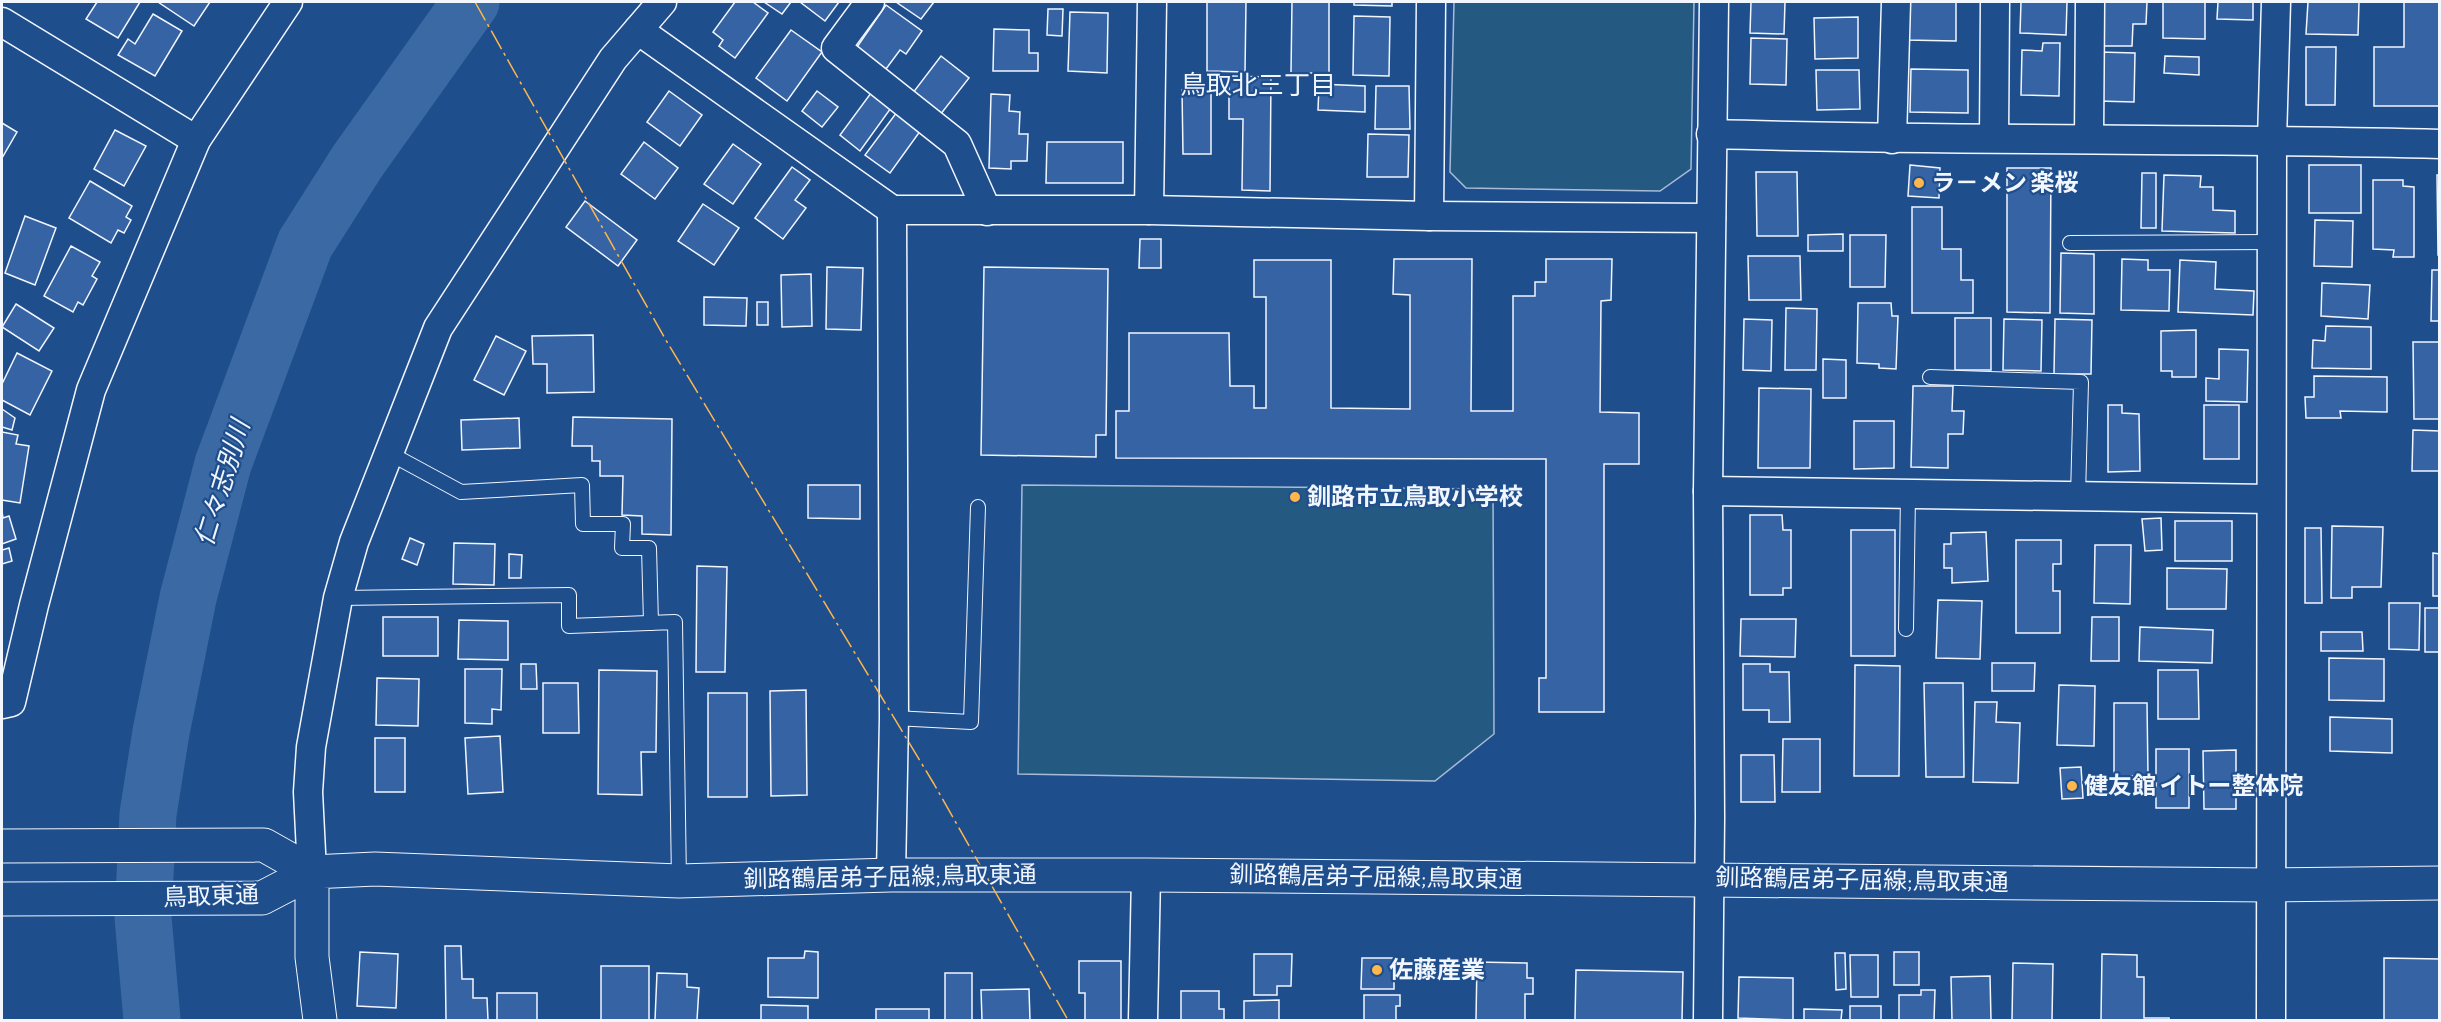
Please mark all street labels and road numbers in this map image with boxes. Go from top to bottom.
street label: 釧路鶴居弟子屈線;鳥取東通 [743,861,1037,893]
street label: 釧路鶴居弟子屈線;鳥取東通 [1229,861,1523,893]
street label: 釧路鶴居弟子屈線;鳥取東通 [1715,864,2009,896]
street label: 鳥取東通 [163,881,259,911]

